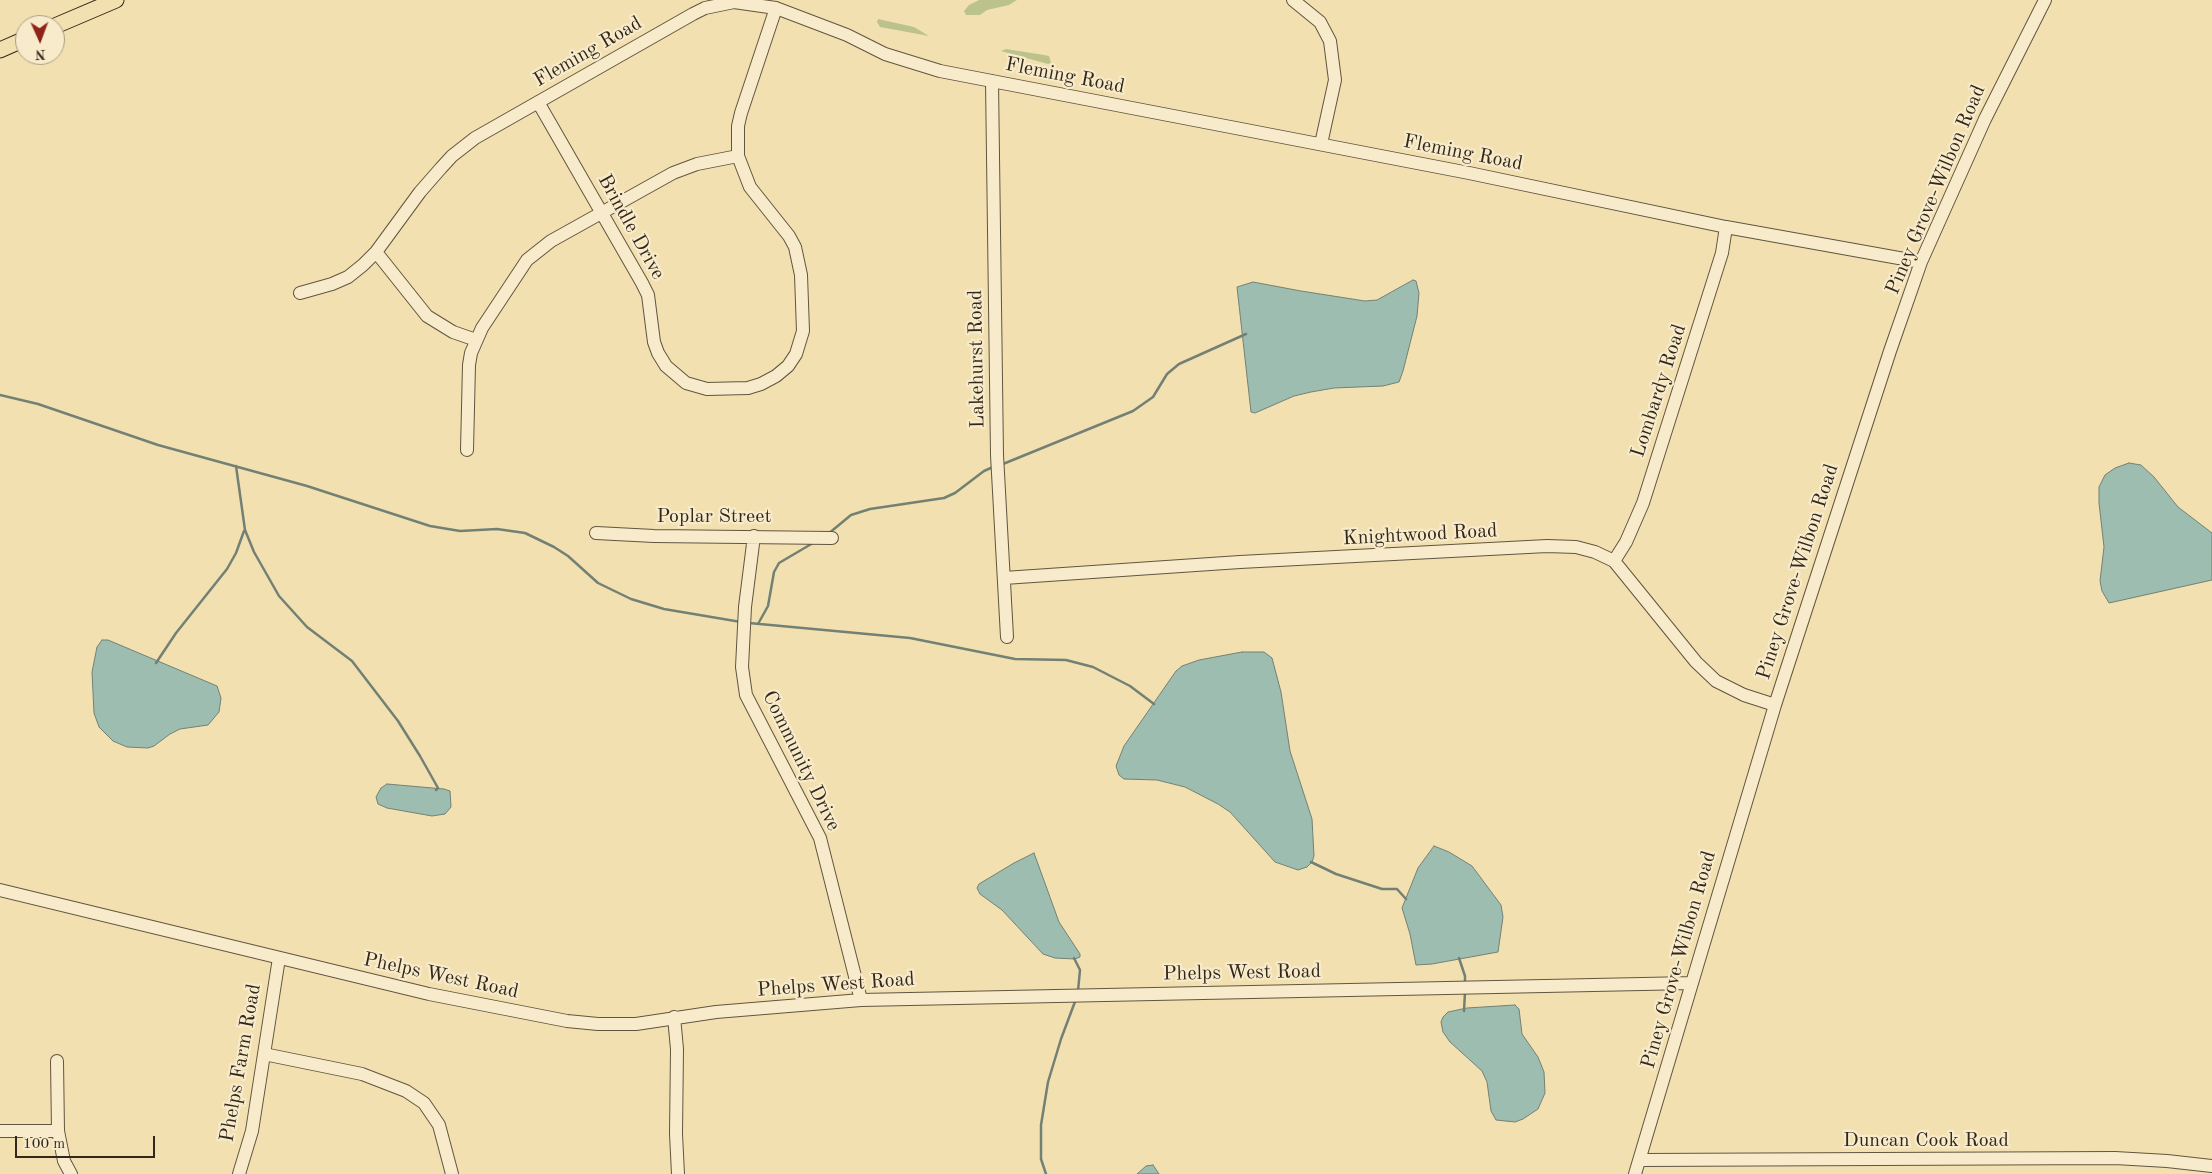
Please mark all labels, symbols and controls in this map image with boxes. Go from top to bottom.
street label: Fleming Road [530,11,646,93]
north arrow [15,15,65,65]
text: N [35,47,46,61]
street label: Fleming Road [1003,53,1127,99]
street label: Piney Grove-Wilbon Road [1881,82,1991,298]
street label: Fleming Road [1401,130,1525,176]
street label: Brindle Drive [592,170,670,284]
street label: Lakehurst Road [964,290,990,428]
street label: Lombardy Road [1626,321,1692,461]
street label: Piney Grove-Wilbon Road [1752,461,1844,683]
street label: Poplar Street [657,505,771,529]
street label: Knightwood Road [1342,519,1498,551]
street label: Community Drive [757,687,845,835]
street label: Piney Grove-Wilbon Road [1636,848,1722,1072]
street label: Phelps West Road [361,948,521,1004]
street label: Phelps West Road [1163,960,1321,986]
street label: Phelps West Road [756,968,916,1002]
street label: Phelps Farm Road [215,982,267,1144]
scale bar [18,1126,158,1158]
street label: Duncan Cook Road [1843,1129,2009,1153]
text: 100 m [23,1137,65,1152]

